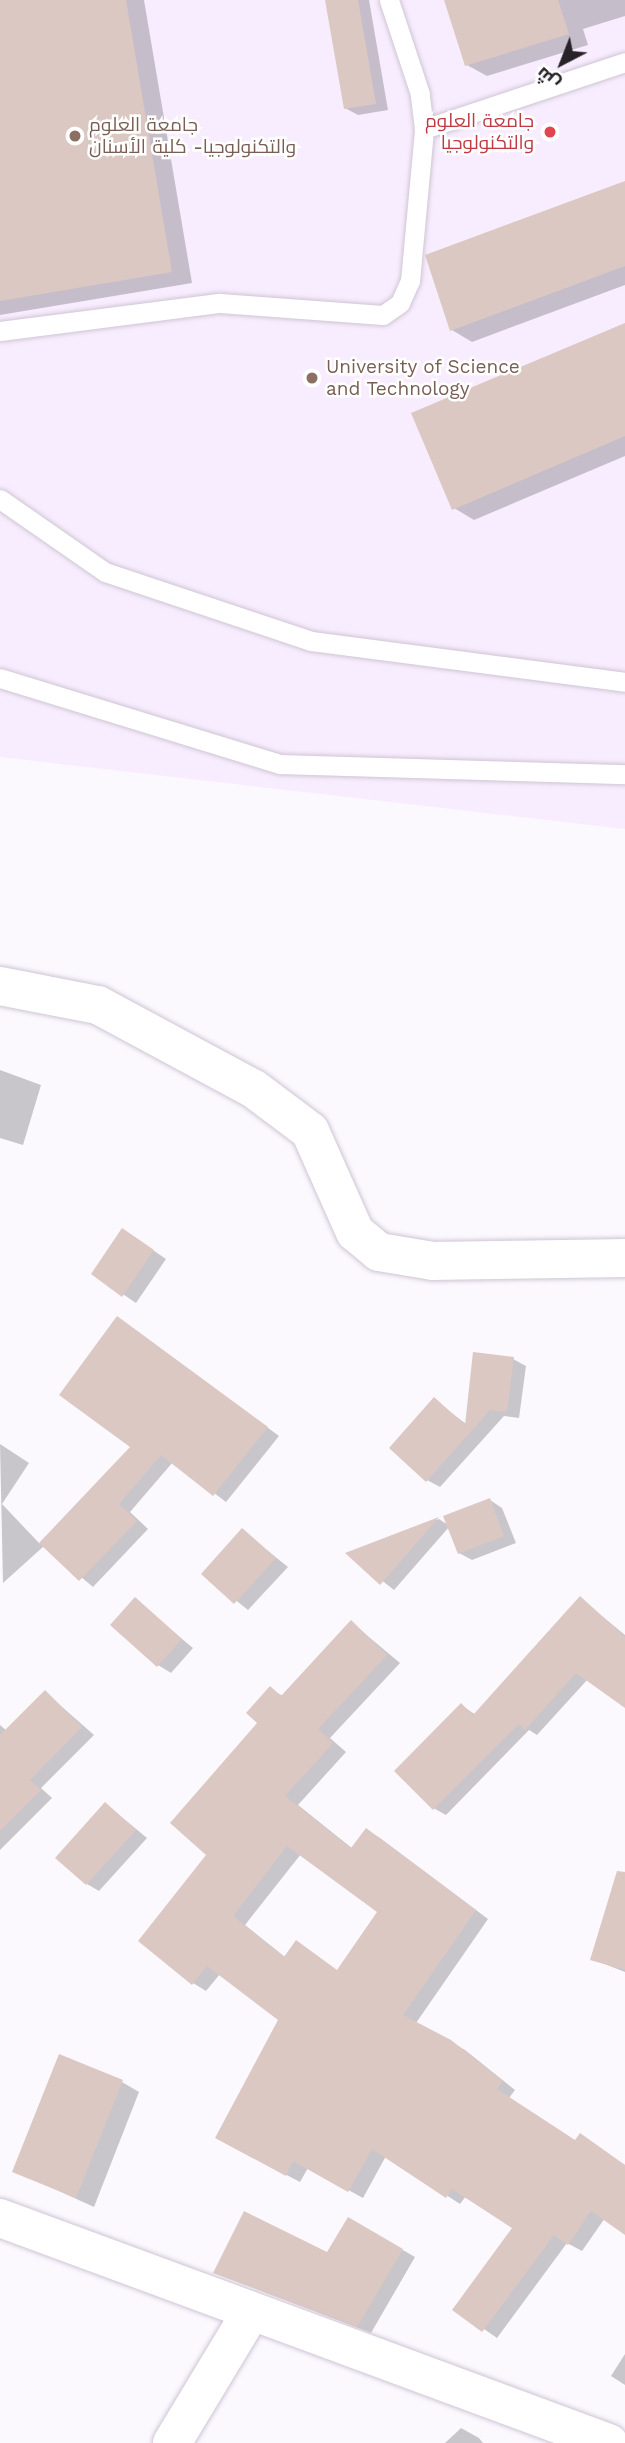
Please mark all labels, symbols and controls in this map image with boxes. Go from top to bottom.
north arrow [527,28,597,98]
text: ش [531,62,564,96]
place label: جامعة العلوم والتكنولوجيا [425,110,534,154]
place label: جامعة العلوم والتكنولوجيا- كلية الأسنان [89,114,296,158]
marker: جامعة العلوم والتكنولوجيا [540,122,560,142]
marker: جامعة العلوم والتكنولوجيا- كلية الأسنان [67,128,83,144]
place label: University of Science and Technology [326,356,521,400]
marker: University of Science and Technology [304,370,320,386]

